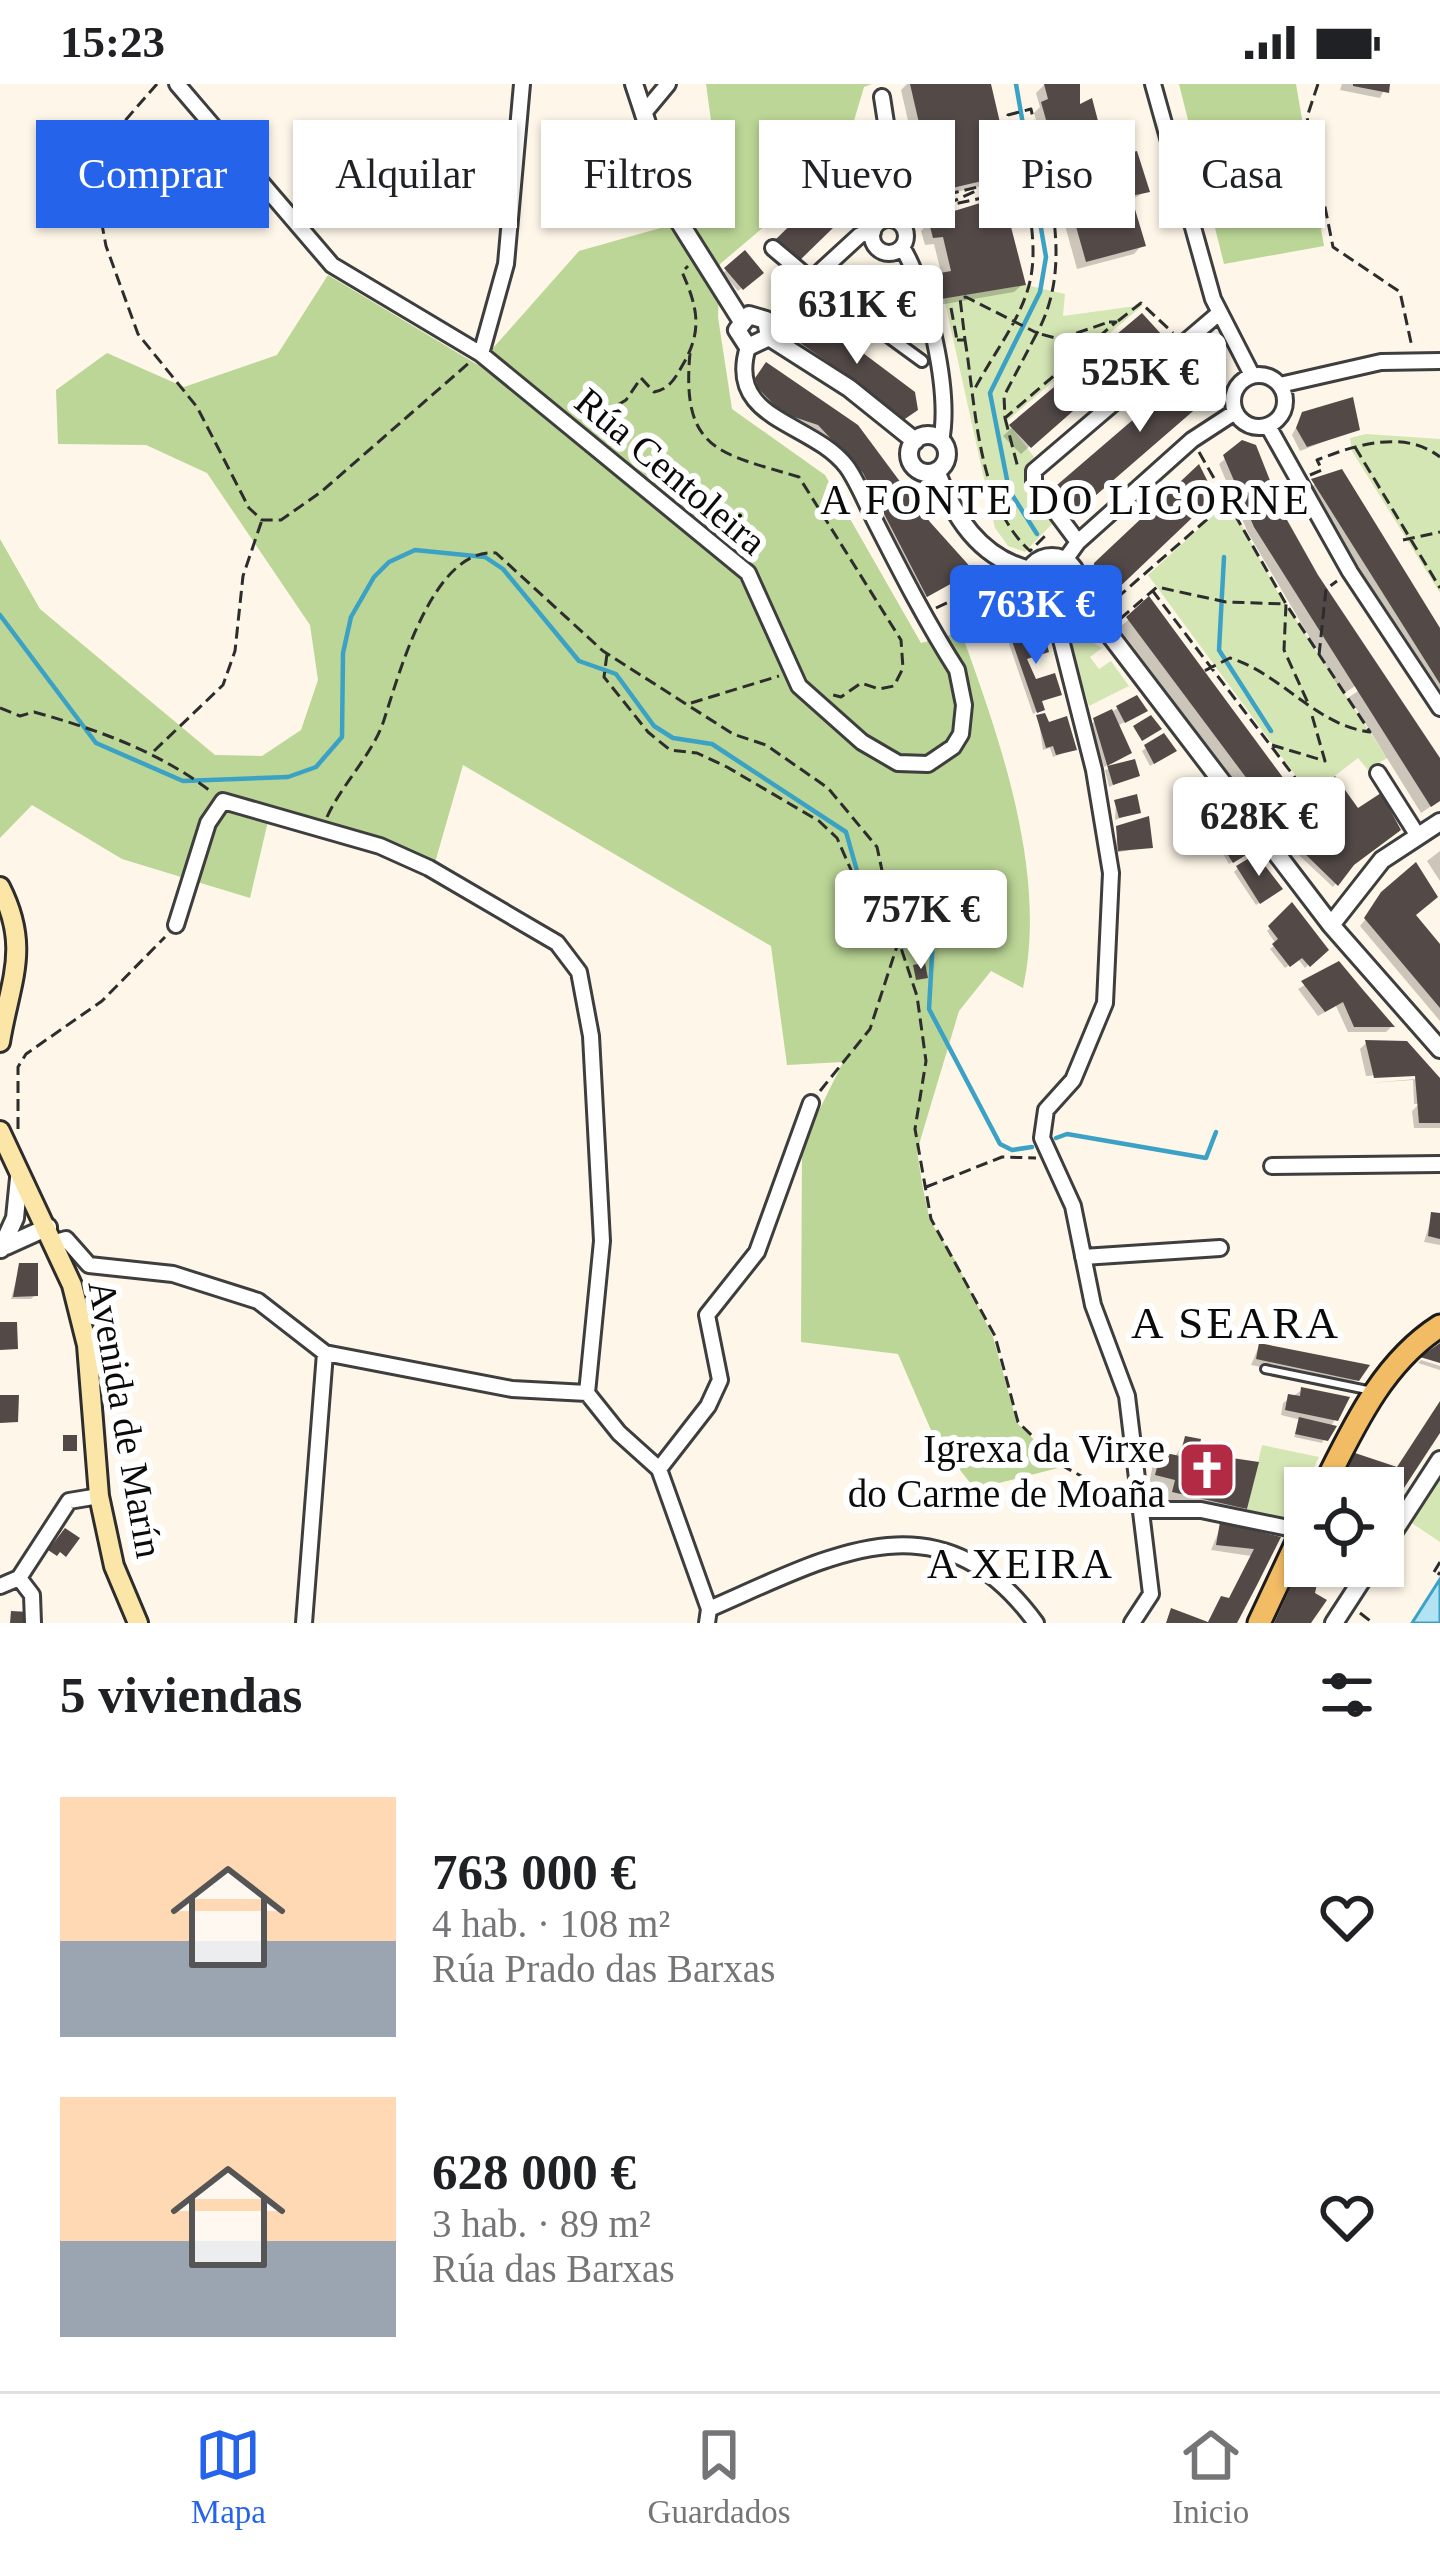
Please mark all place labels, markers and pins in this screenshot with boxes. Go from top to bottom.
pin: 631K € [759,265,955,367]
pin: 525K € [1042,333,1238,435]
pin: 763K € [938,565,1134,667]
pin: 628K € [1161,777,1357,879]
pin: 757K € [823,870,1019,972]
place label: Igrexa da Virxe do Carme de Moaña [848,1427,1165,1515]
church icon: Igrexa da Virxe do Carme de Moaña [1176,1439,1238,1501]

